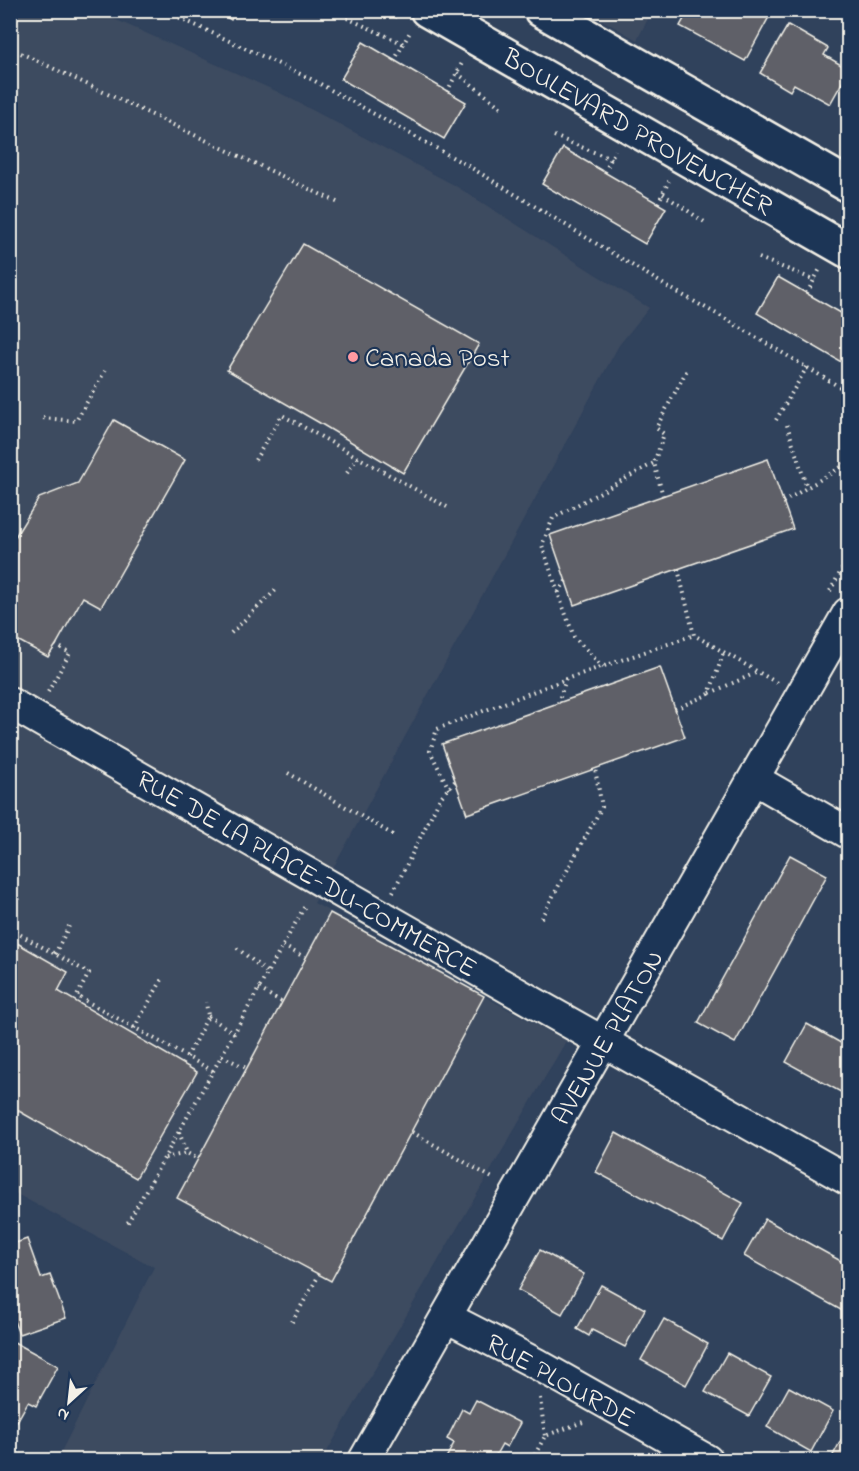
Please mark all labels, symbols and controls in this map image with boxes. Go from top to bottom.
street label: BOULEVARD PROVENCHER [494,39,779,227]
place label: Canada Post [365,340,510,379]
marker: Canada Post [346,350,360,364]
street label: RUE DE LA PLACE-DU-COMMERCE [128,761,483,989]
street label: AVENUE PLATON [543,944,675,1133]
street label: RUE PLOURDE [478,1325,641,1439]
north arrow [39,1372,99,1432]
text: N [53,1400,73,1427]

